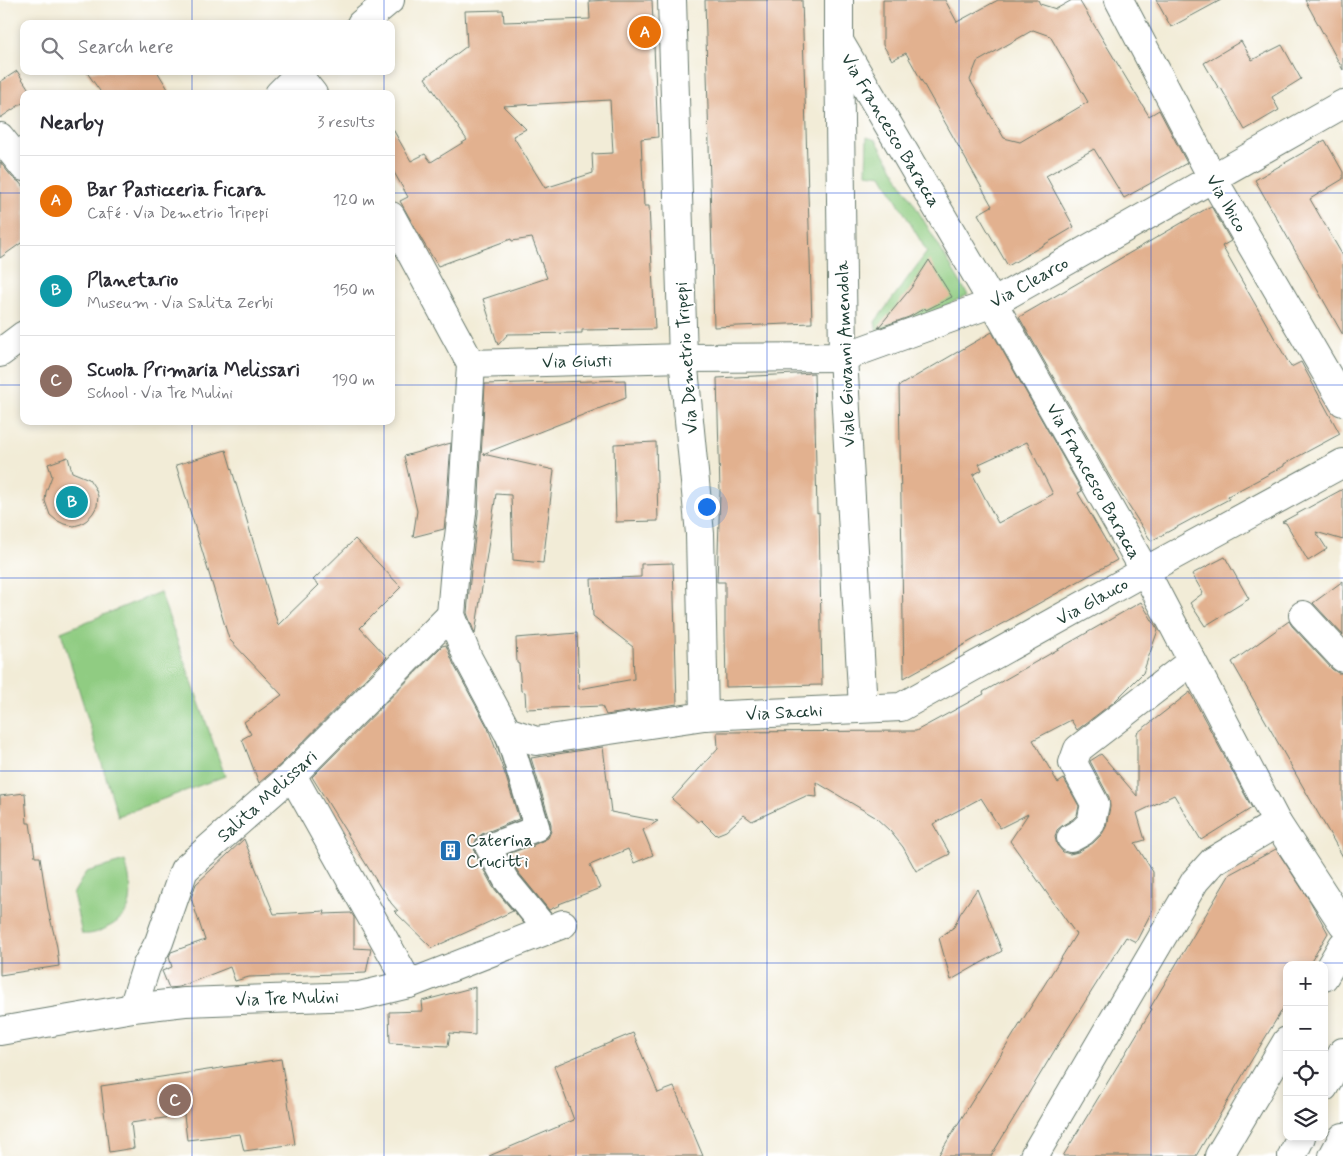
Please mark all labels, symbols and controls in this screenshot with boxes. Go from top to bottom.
pin: A [629,13,661,51]
search box [20,20,395,75]
icon: search [38,34,66,62]
text: Search here [78,35,174,60]
street label: Via Francesco Baracca [835,49,946,212]
text: Nearby [40,109,104,137]
text: 3 results [317,112,375,133]
street label: Via Ibico [1200,170,1252,237]
text: Bar Pasticceria Ficara [87,178,265,203]
text: A [51,190,61,211]
text: 120 m [333,190,375,211]
text: Café · Via Demetrio Tripepi [87,203,269,224]
street label: Via Clearco [986,251,1073,314]
street label: Viale Giovanni Amendola [831,260,861,448]
text: Planetario [87,268,178,293]
text: B [51,280,61,301]
text: 150 m [333,280,375,301]
street label: Via Demetrio Tripepi [670,281,704,435]
text: Museum · Via Salita Zerbi [87,293,273,314]
street label: Via Giusti [542,349,612,375]
text: Scuola Primaria Melissari [87,358,300,383]
text: C [50,370,62,391]
text: 190 m [332,370,375,391]
text: School · Via Tre Mulini [87,383,233,404]
street label: Via Francesco Baracca [1040,399,1146,564]
pin: B [56,483,88,521]
your location [694,494,720,520]
street label: Via Glauco [1052,572,1133,632]
street label: Via Sacchi [745,699,823,727]
street label: Salita Melissari [212,745,323,848]
place label: Caterina Crucitti [466,829,533,874]
building icon: Caterina Crucitti [438,838,462,862]
map controls [1283,961,1328,1141]
button: + [1283,961,1328,1006]
street label: Via Tre Mulini [235,985,339,1013]
button: − [1283,1006,1328,1051]
button: locate [1283,1051,1328,1096]
pin: C [159,1081,191,1119]
button: layers [1283,1096,1328,1141]

